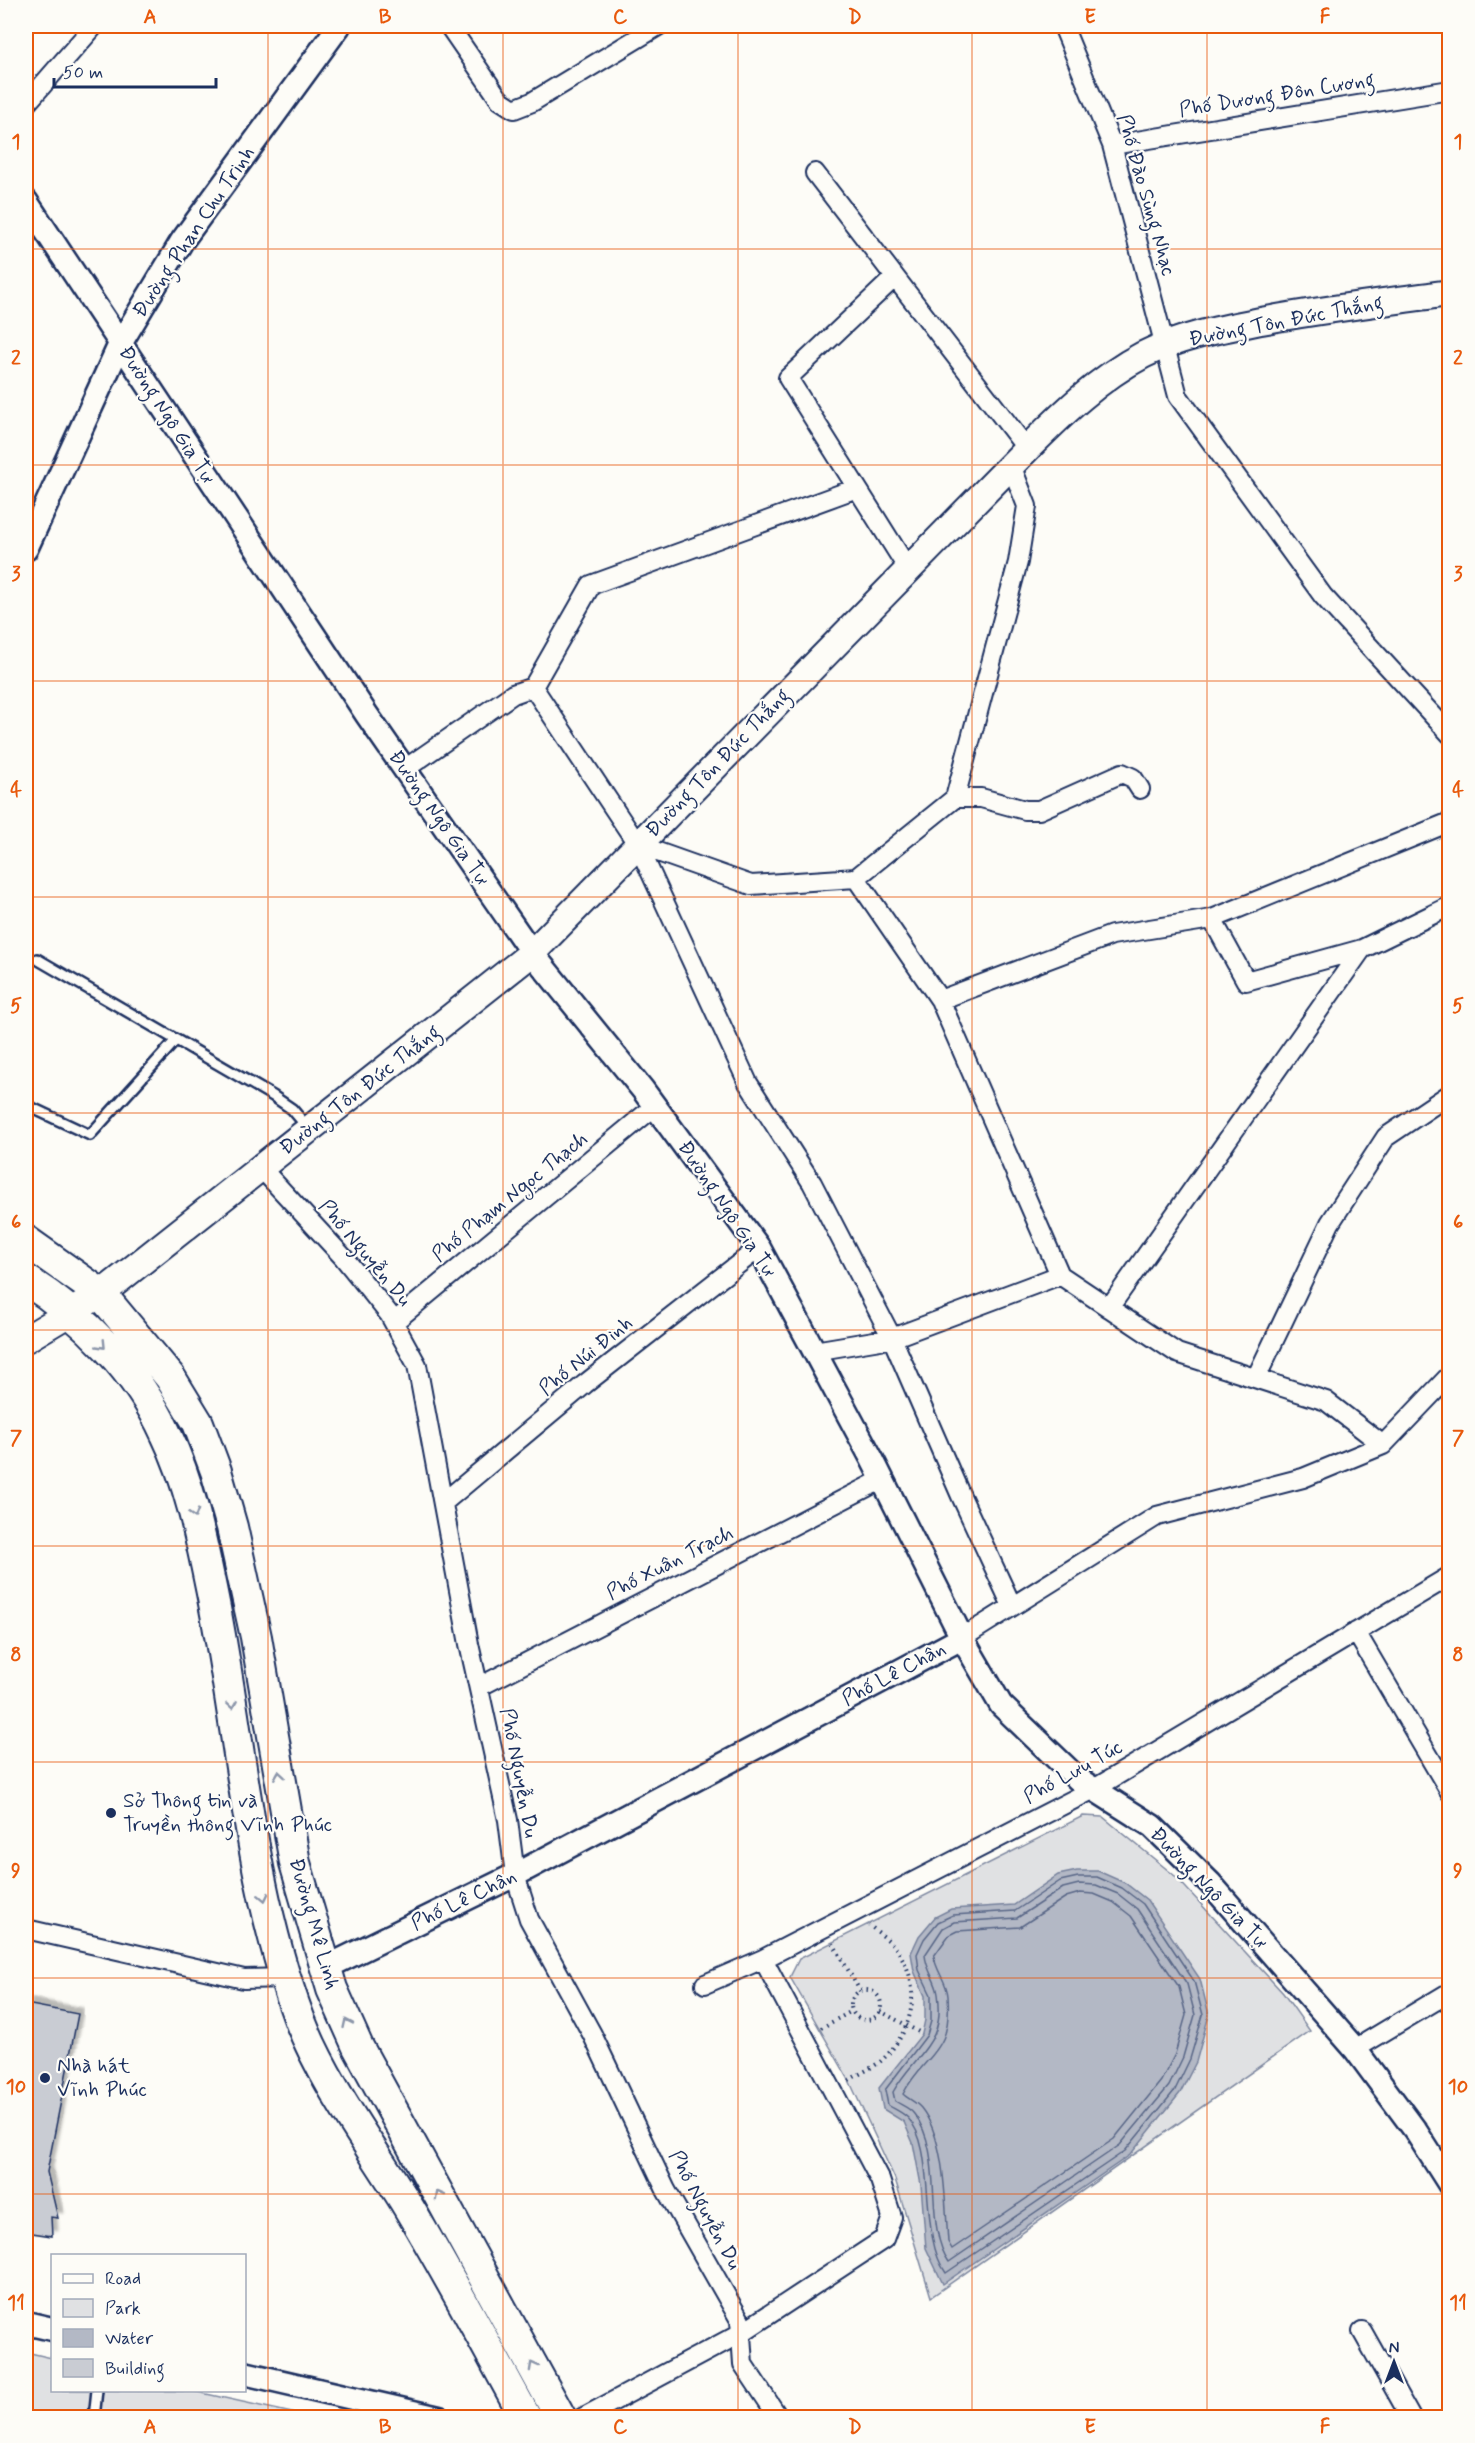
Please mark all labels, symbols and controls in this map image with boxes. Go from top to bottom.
text: A [143,4,157,31]
text: B [379,4,392,31]
text: C [613,4,628,31]
text: D [848,4,862,31]
text: E [1084,4,1096,31]
text: F [1320,4,1331,31]
scale bar [54,51,216,89]
text: 50 m [63,61,103,85]
street label: Phố Dương Đôn Cương [1177,66,1377,126]
street label: Phố Đào Sùng Nhạc [1108,111,1182,280]
text: 1 [12,129,20,156]
text: 1 [1454,129,1462,156]
street label: Đường Phan Chu Trinh [126,141,263,324]
street label: Đường Tôn Đức Thắng [1186,288,1386,356]
street label: Đường Ngô Gia Tự [110,340,222,491]
text: 2 [11,345,21,372]
text: 2 [1453,345,1463,372]
text: 3 [11,561,21,588]
text: 3 [1453,561,1463,588]
street label: Đường Tôn Đức Thắng [639,682,798,845]
street label: Đường Ngô Gia Tự [380,745,496,893]
text: 4 [10,777,22,804]
text: 4 [1452,777,1464,804]
text: 5 [10,993,22,1020]
text: 5 [1452,993,1464,1020]
street label: Đường Tôn Đức Thắng [274,1018,448,1163]
street label: Phố Phạm Ngọc Thạch [426,1125,595,1269]
street label: Đường Ngô Gia Tự [669,1135,783,1284]
street label: Phố Nguyễn Du [310,1194,418,1314]
text: 6 [11,1209,21,1236]
text: 6 [1453,1209,1463,1236]
street label: Phố Núi Đinh [533,1309,639,1403]
one-way arrow [95,1338,106,1349]
text: 7 [10,1425,22,1452]
text: 7 [1452,1425,1464,1452]
one-way arrow [187,1508,199,1519]
street label: Phố Xuân Trạch [602,1519,738,1607]
street label: Phố Lê Chân [837,1635,951,1713]
text: 8 [10,1642,22,1669]
text: 8 [1452,1642,1464,1669]
one-way arrow [226,1700,238,1709]
street label: Phố Nguyễn Du [491,1706,545,1841]
street label: Phố Lưu Túc [1019,1733,1127,1811]
one-way arrow [273,1771,286,1781]
place label: Sở Thông tin và Truyền thông Vĩnh Phúc [123,1787,332,1841]
marker: Sở Thông tin và Truyền thông Vĩnh Phúc [104,1806,118,1820]
street label: Đường Ngô Gia Tự [1142,1821,1275,1957]
street label: Đường Mê Linh [280,1855,346,1994]
text: 9 [11,1858,21,1885]
text: 9 [1453,1858,1463,1885]
street label: Phố Lê Chân [407,1862,521,1938]
one-way arrow [257,1892,270,1902]
one-way arrow [342,2019,354,2030]
place label: Nhà hát Vĩnh Phúc [57,2052,147,2104]
marker: Nhà hát Vĩnh Phúc [38,2071,52,2085]
text: 10 [6,2074,26,2101]
text: 10 [1448,2074,1468,2101]
street label: Phố Nguyễn Du [660,2145,748,2276]
one-way arrow [435,2191,446,2201]
legend [51,2254,246,2392]
text: Road [105,2267,141,2291]
text: 11 [7,2290,25,2317]
text: 11 [1449,2290,1467,2317]
text: Park [105,2297,141,2321]
text: Water [105,2327,154,2351]
north arrow [1364,2332,1424,2392]
text: N [1389,2338,1399,2359]
text: Building [105,2357,165,2383]
one-way arrow [528,2362,540,2372]
text: A [143,2414,157,2441]
text: B [379,2414,392,2441]
text: C [613,2414,628,2441]
text: D [848,2414,862,2441]
text: E [1084,2414,1096,2441]
text: F [1320,2414,1331,2441]

